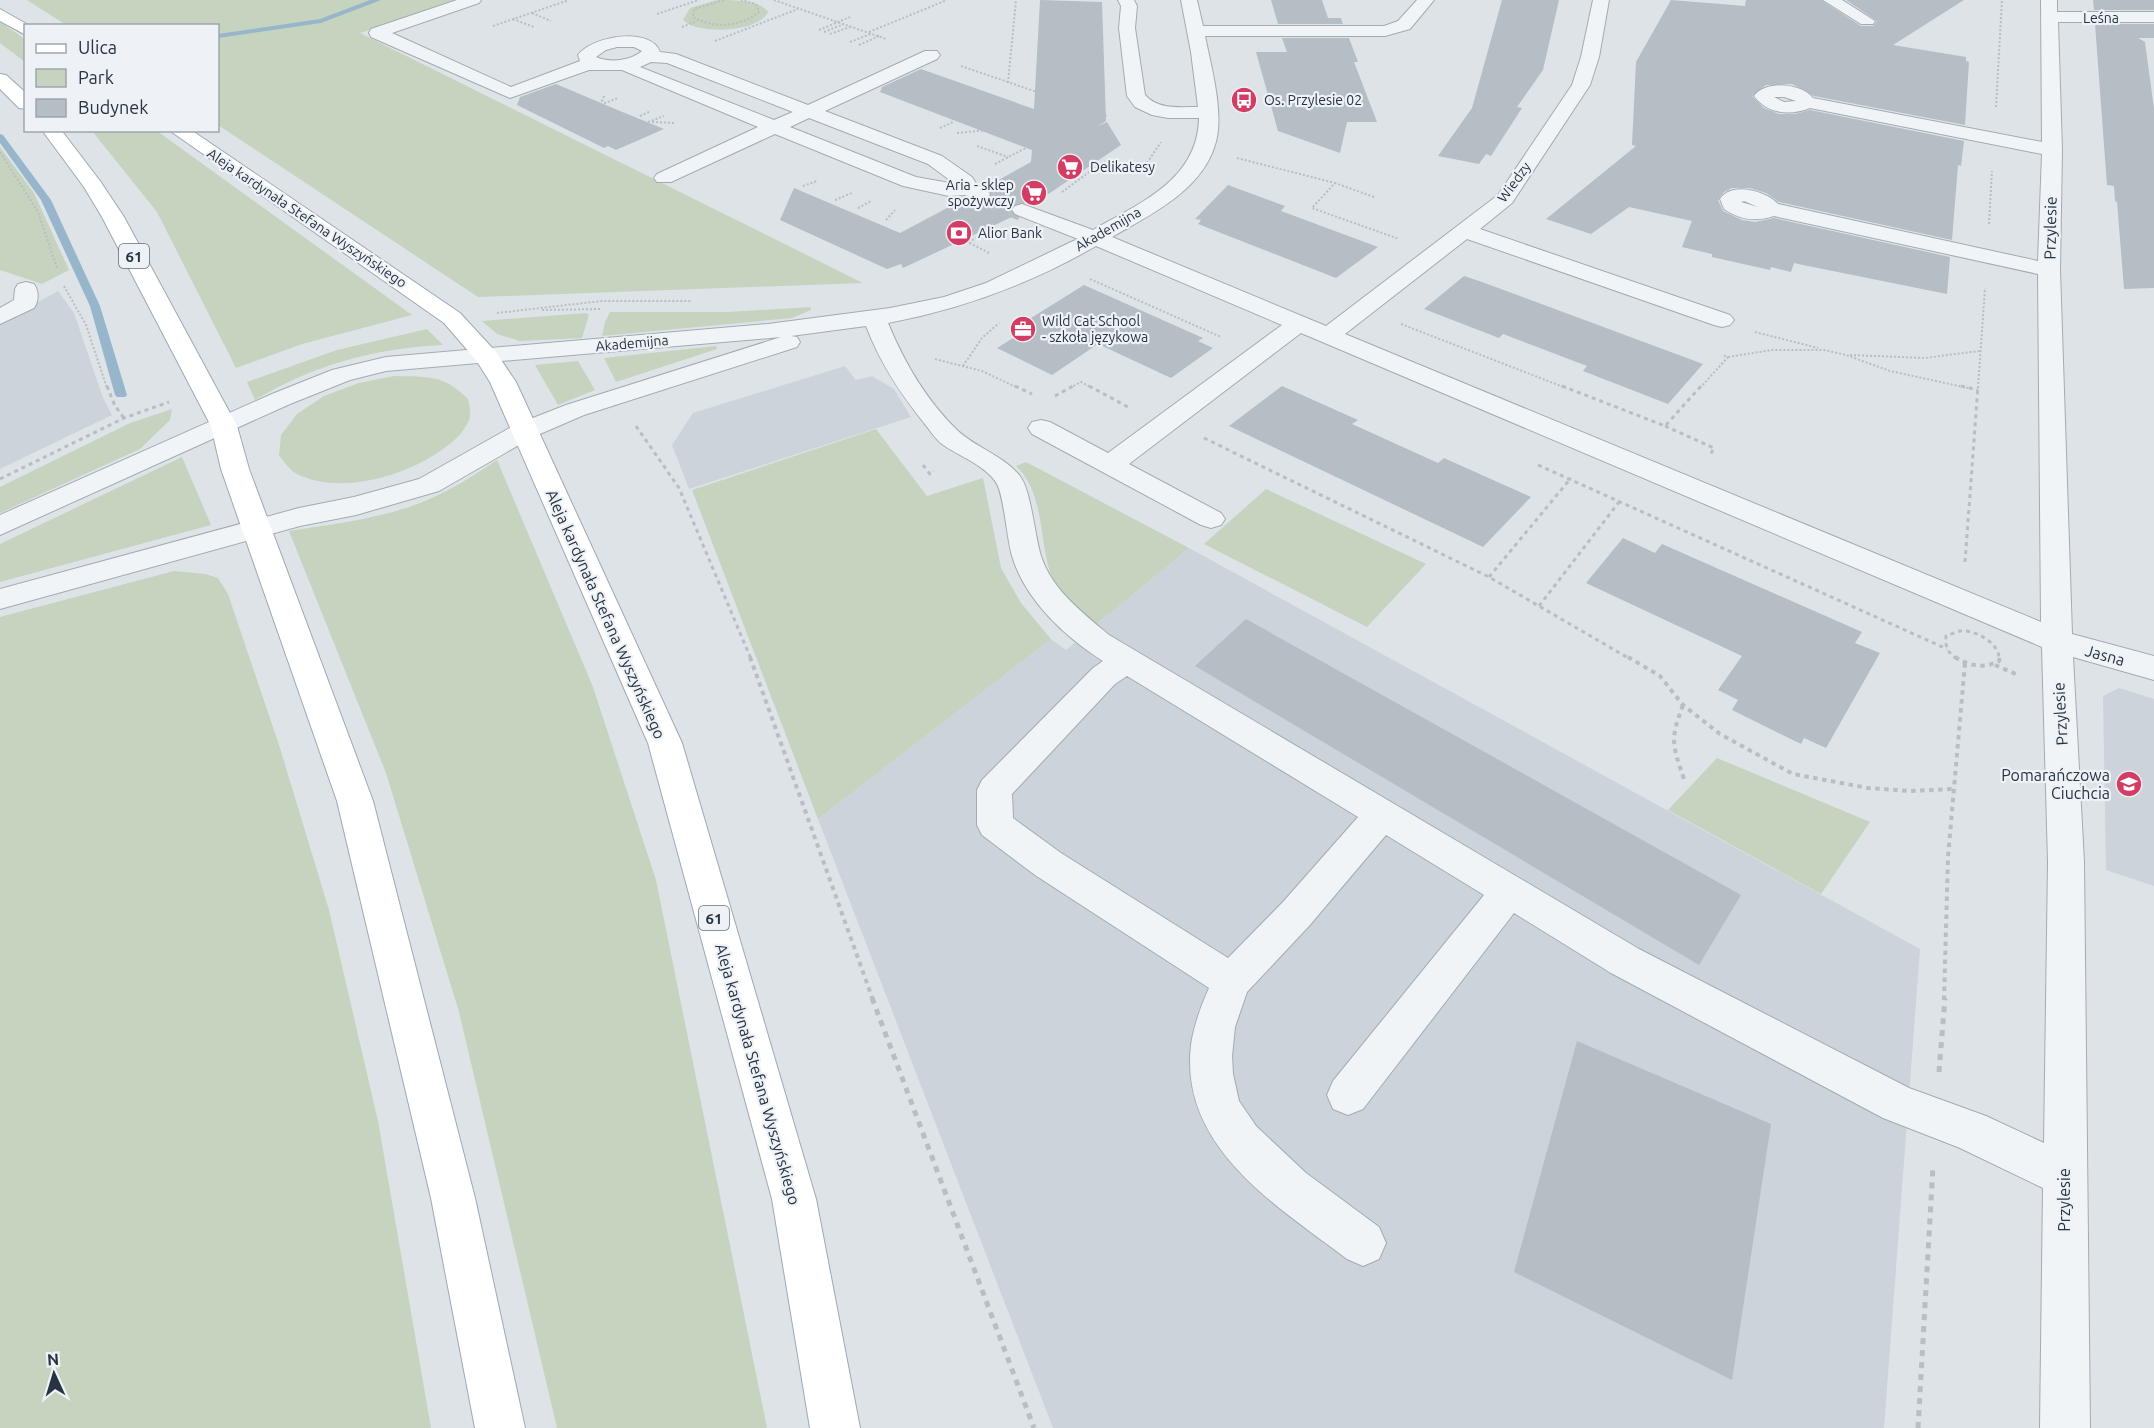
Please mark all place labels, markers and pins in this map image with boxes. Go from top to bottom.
bus stop icon: Os. Przylesie 02 [1229,85,1259,115]
place label: Os. Przylesie 02 [1264,92,1362,108]
supermarket icon: Delikatesy [1055,152,1085,182]
place label: Delikatesy [1090,159,1155,175]
place label: Aria - sklep spożywczy [946,177,1014,209]
supermarket icon: Aria - sklep spożywczy [1019,178,1049,208]
bank icon: Alior Bank [944,218,974,248]
place label: Alior Bank [978,225,1042,241]
place label: Wild Cat School - szkoła językowa [1042,313,1148,345]
office icon: Wild Cat School - szkoła językowa [1008,314,1038,344]
place label: Pomarańczowa Ciuchcia [2001,766,2110,802]
school or university icon: Pomarańczowa Ciuchcia [2114,769,2144,799]

